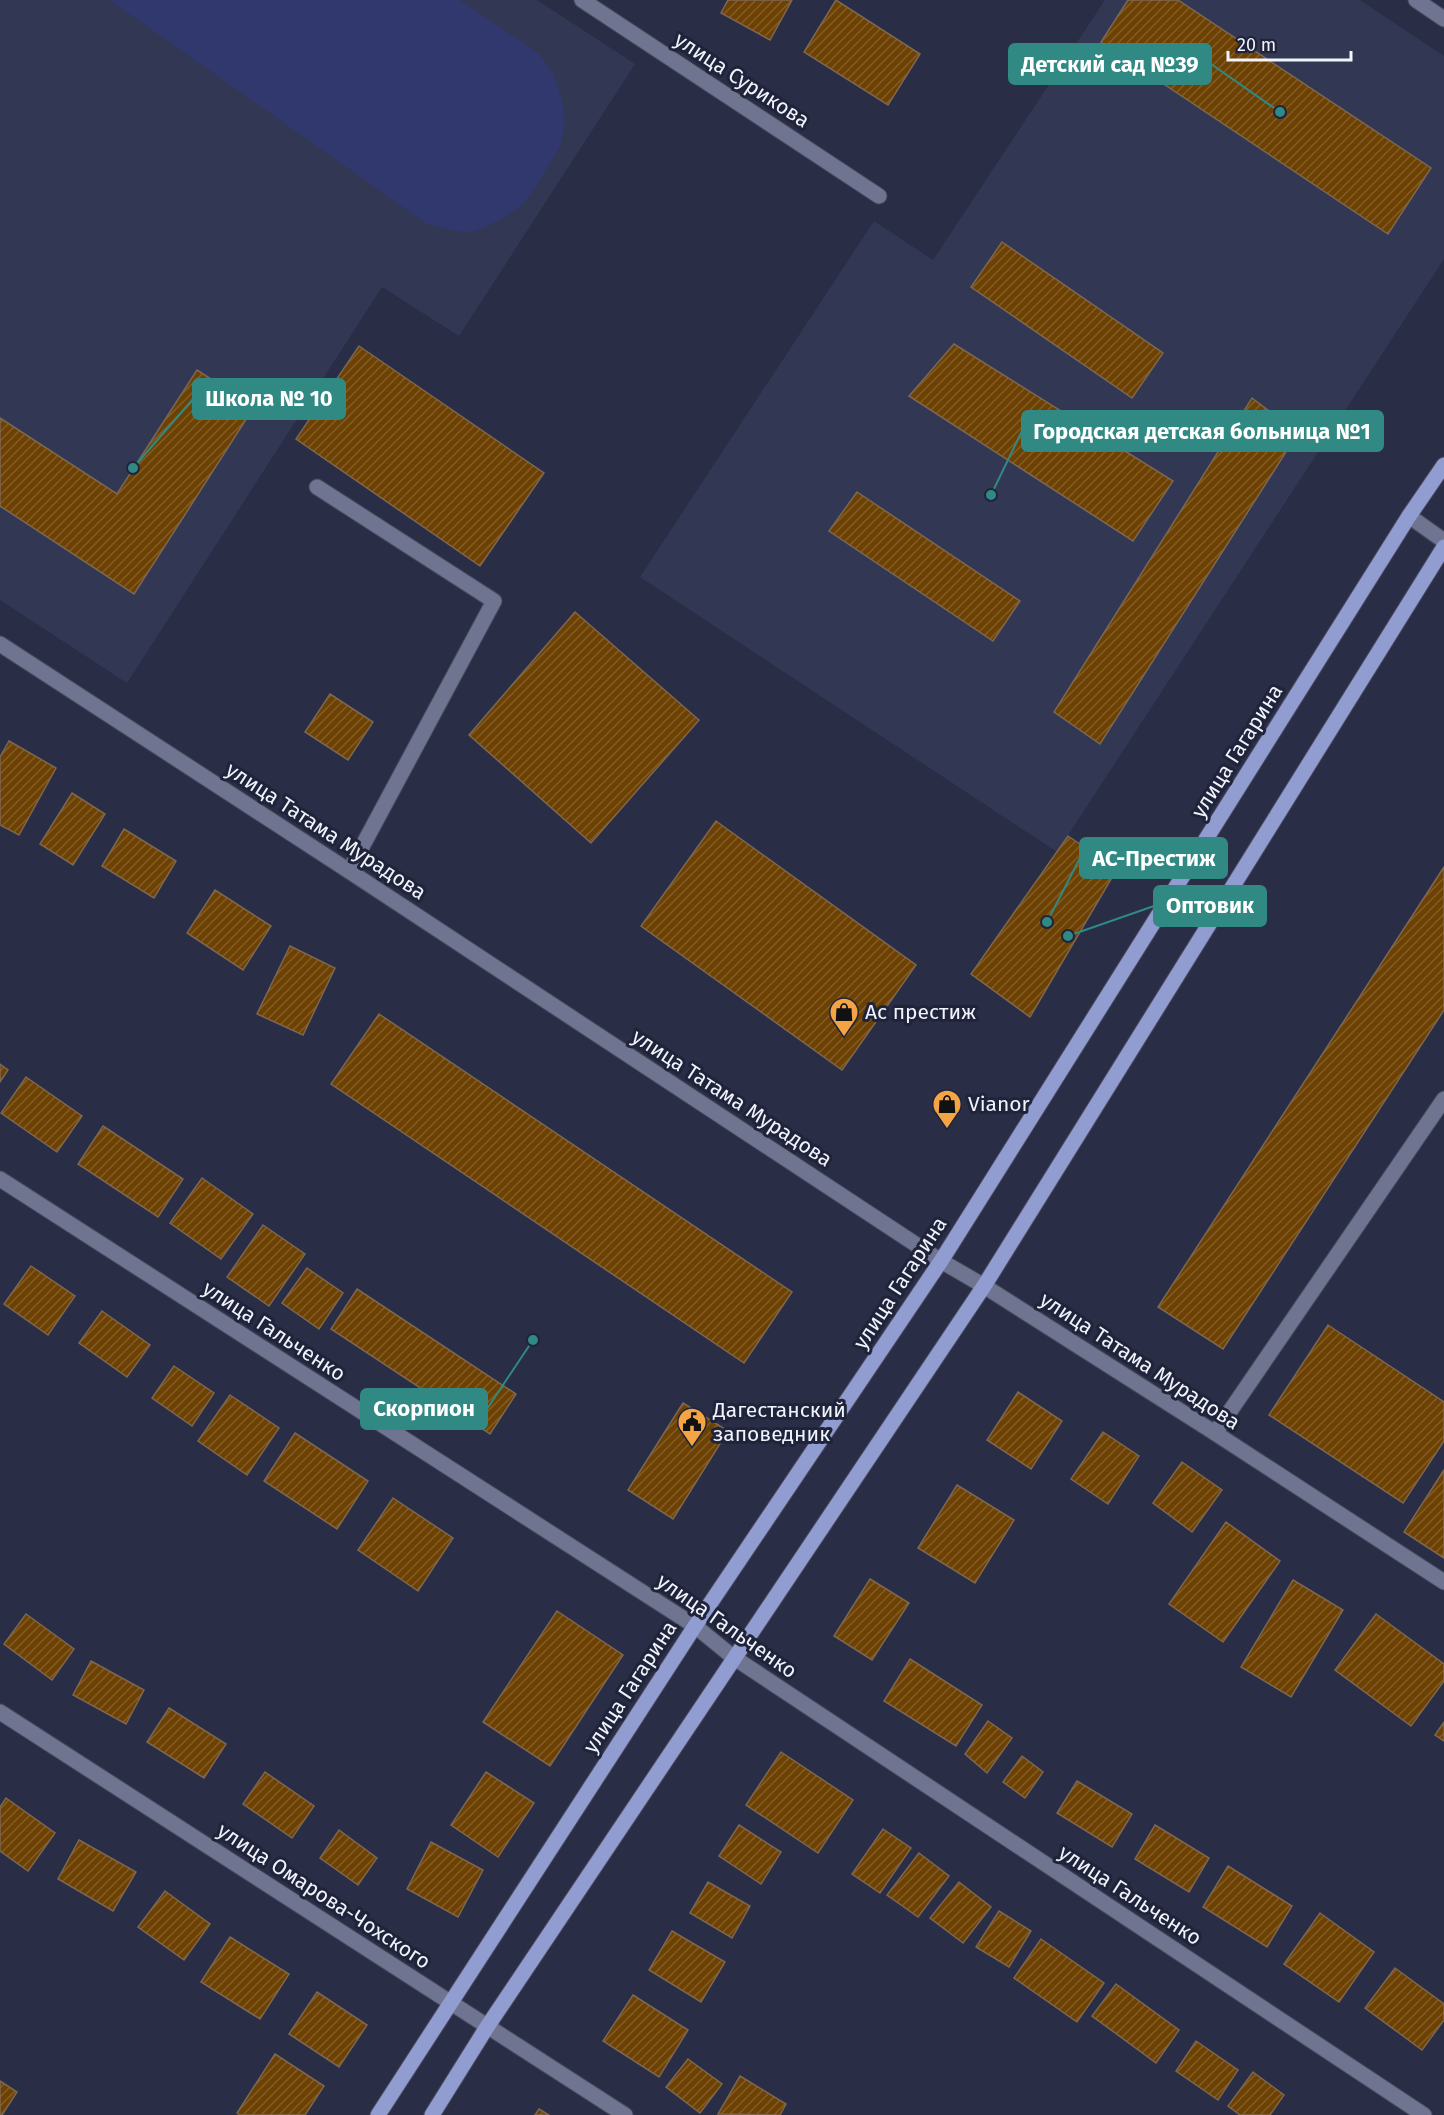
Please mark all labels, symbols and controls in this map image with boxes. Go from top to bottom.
scale bar [1228,24,1351,62]
street label: улица Сурикова [669,27,815,133]
text: 20 m [1237,34,1276,56]
callout: Детский сад №39 [1009,44,1211,84]
text: Детский сад №39 [1020,51,1199,78]
callout: Школа № 10 [193,379,345,419]
text: Школа № 10 [205,385,333,412]
callout: Городская детская больница №1 [1022,411,1383,451]
text: Городская детская больница №1 [1033,418,1371,445]
street label: улица Гагарина [1186,679,1288,823]
street label: улица Татама Мурадова [221,757,431,905]
callout: АС-Престиж [1080,838,1227,878]
text: АС-Престиж [1091,845,1216,872]
callout: Оптовик [1154,886,1266,926]
text: Оптовик [1166,892,1255,919]
shop icon: Ас престиж [828,996,860,1038]
place label: Ас престиж [865,999,976,1025]
street label: улица Татама Мурадова [627,1024,837,1172]
shop icon: Vianor [931,1088,963,1130]
place label: Vianor [968,1091,1030,1117]
street label: улица Гагарина [848,1212,952,1354]
street label: улица Гальченко [198,1275,350,1387]
street label: улица Татама Мурадова [1035,1287,1245,1435]
callout: Скорпион [361,1389,487,1429]
text: Скорпион [373,1395,475,1422]
place label: Дагестанский заповедник [712,1397,846,1447]
public building icon: Дагестанский заповедник [676,1406,708,1448]
street label: улица Гальченко [652,1568,802,1684]
street label: улица Гагарина [578,1616,682,1758]
street label: улица Омарова-Чохского [213,1817,435,1975]
street label: улица Гальченко [1054,1839,1206,1951]

